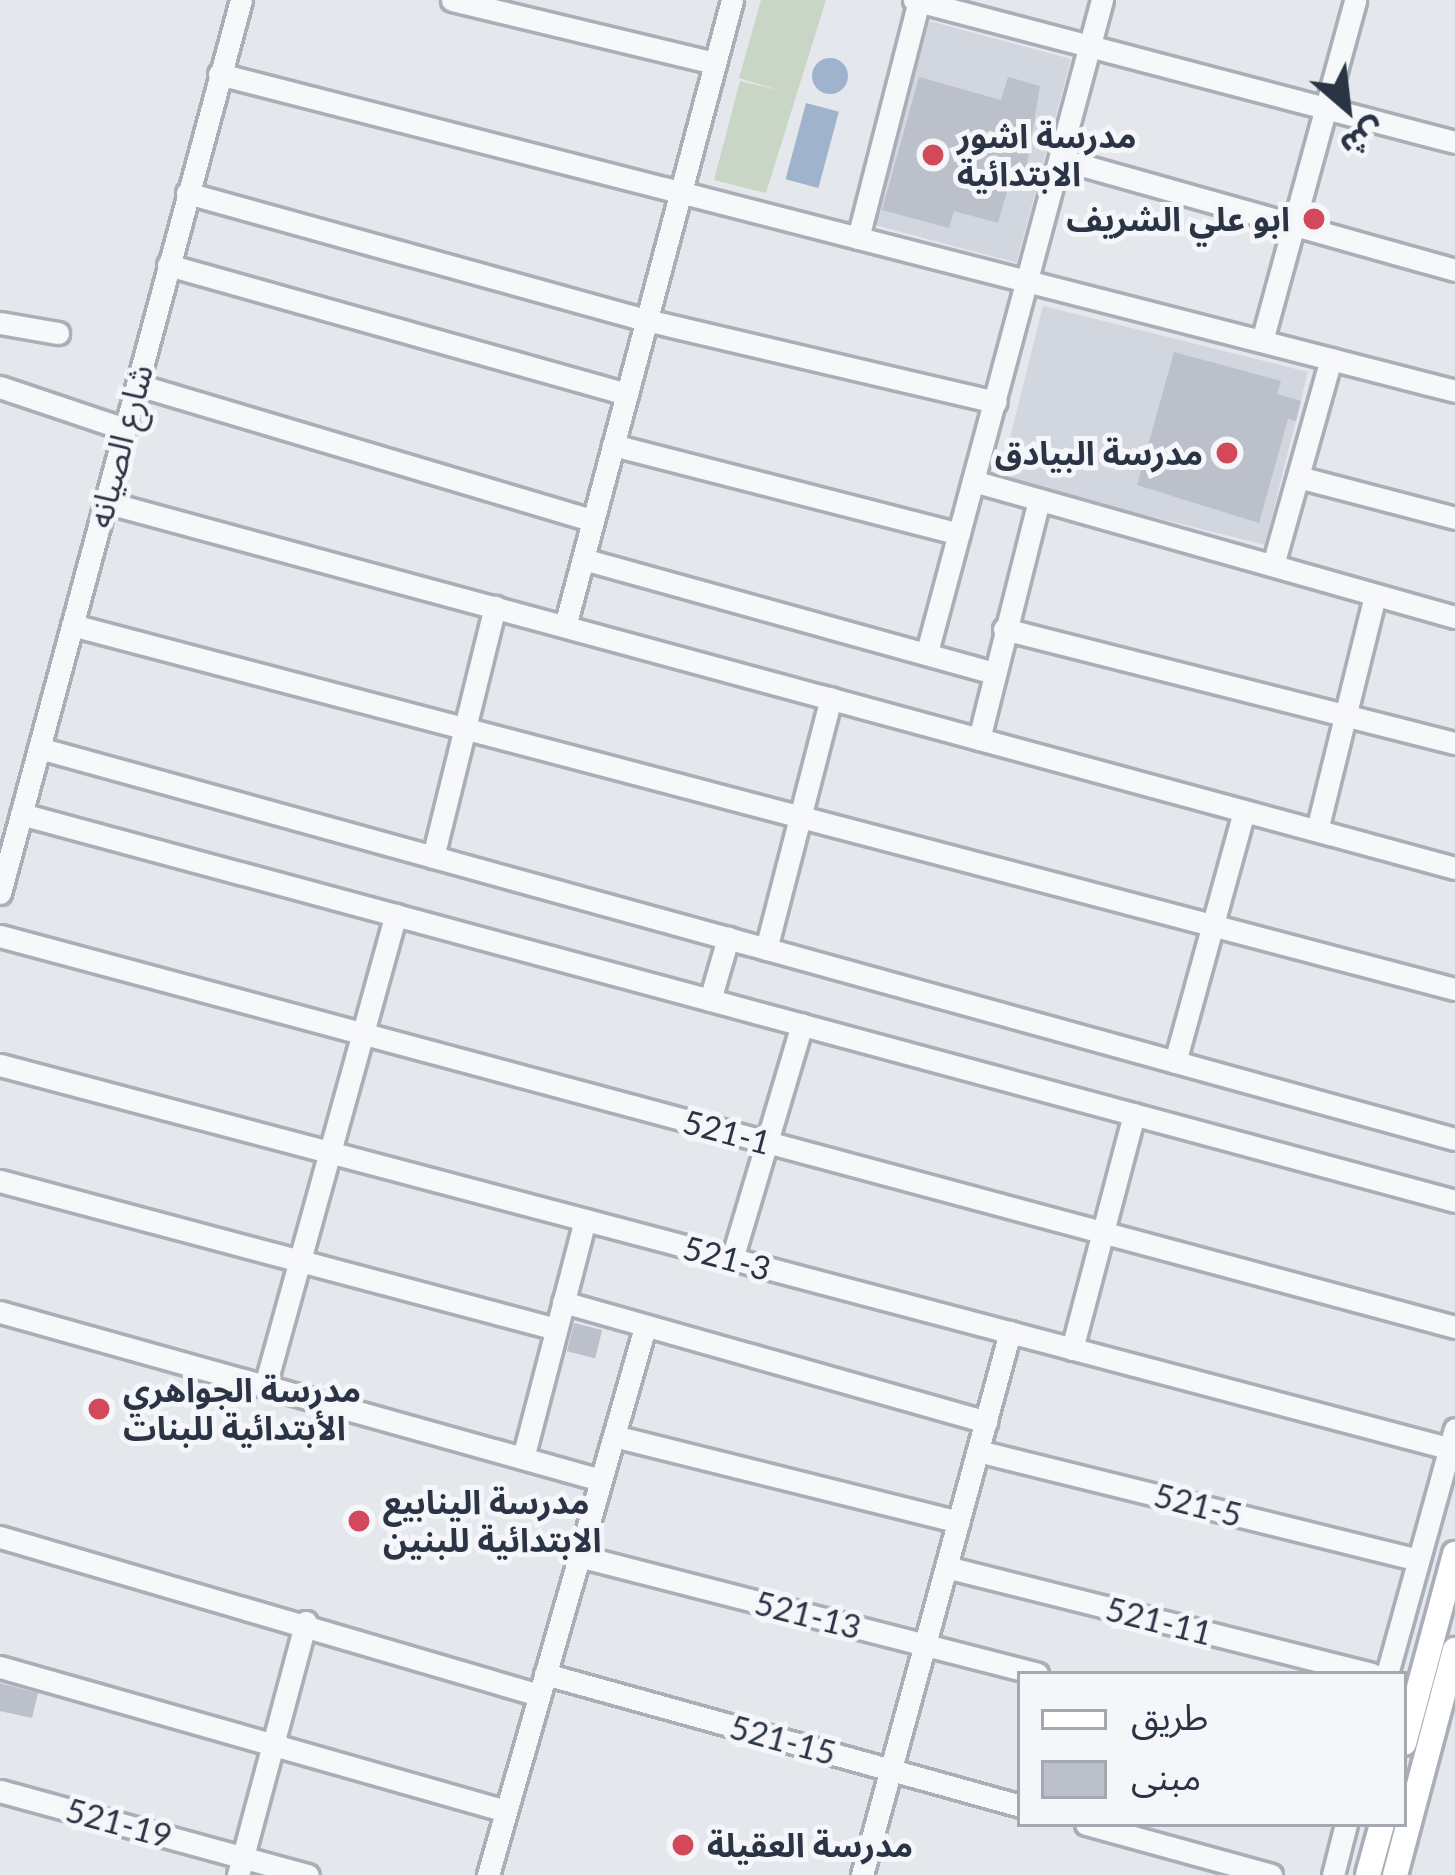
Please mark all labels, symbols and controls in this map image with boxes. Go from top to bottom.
north arrow [1287,48,1407,168]
text: ش [1335,112,1393,168]
place label: مدرسة اشور الابتدائية [957,116,1136,194]
marker: مدرسة اشور الابتدائية [920,142,946,168]
place label: ابو علي الشريف [1066,199,1290,239]
marker: ابو علي الشريف [1301,206,1327,232]
street label: شارع الصيانه [79,360,161,532]
place label: مدرسة البيادق [995,433,1203,473]
marker: مدرسة البيادق [1214,440,1240,466]
street label: 521-1 [679,1101,775,1163]
street label: 521-3 [679,1227,775,1289]
place label: مدرسة الجواهري الأبتدائية للبنات [123,1370,361,1448]
marker: مدرسة الجواهري الأبتدائية للبنات [86,1396,112,1422]
street label: 521-5 [1150,1475,1246,1535]
place label: مدرسة الينابيع الابتدائية للبنين [383,1482,602,1560]
marker: مدرسة الينابيع الابتدائية للبنين [346,1508,372,1534]
street label: 521-13 [751,1583,865,1647]
street label: 521-11 [1102,1589,1216,1653]
legend [1017,1671,1407,1827]
text: طريق [1131,1694,1208,1738]
street label: 521-15 [726,1707,840,1773]
text: مبنى [1131,1754,1201,1798]
street label: 521-19 [62,1790,176,1856]
place label: مدرسة العقيلة [707,1825,913,1865]
marker: مدرسة العقيلة [670,1832,696,1858]

